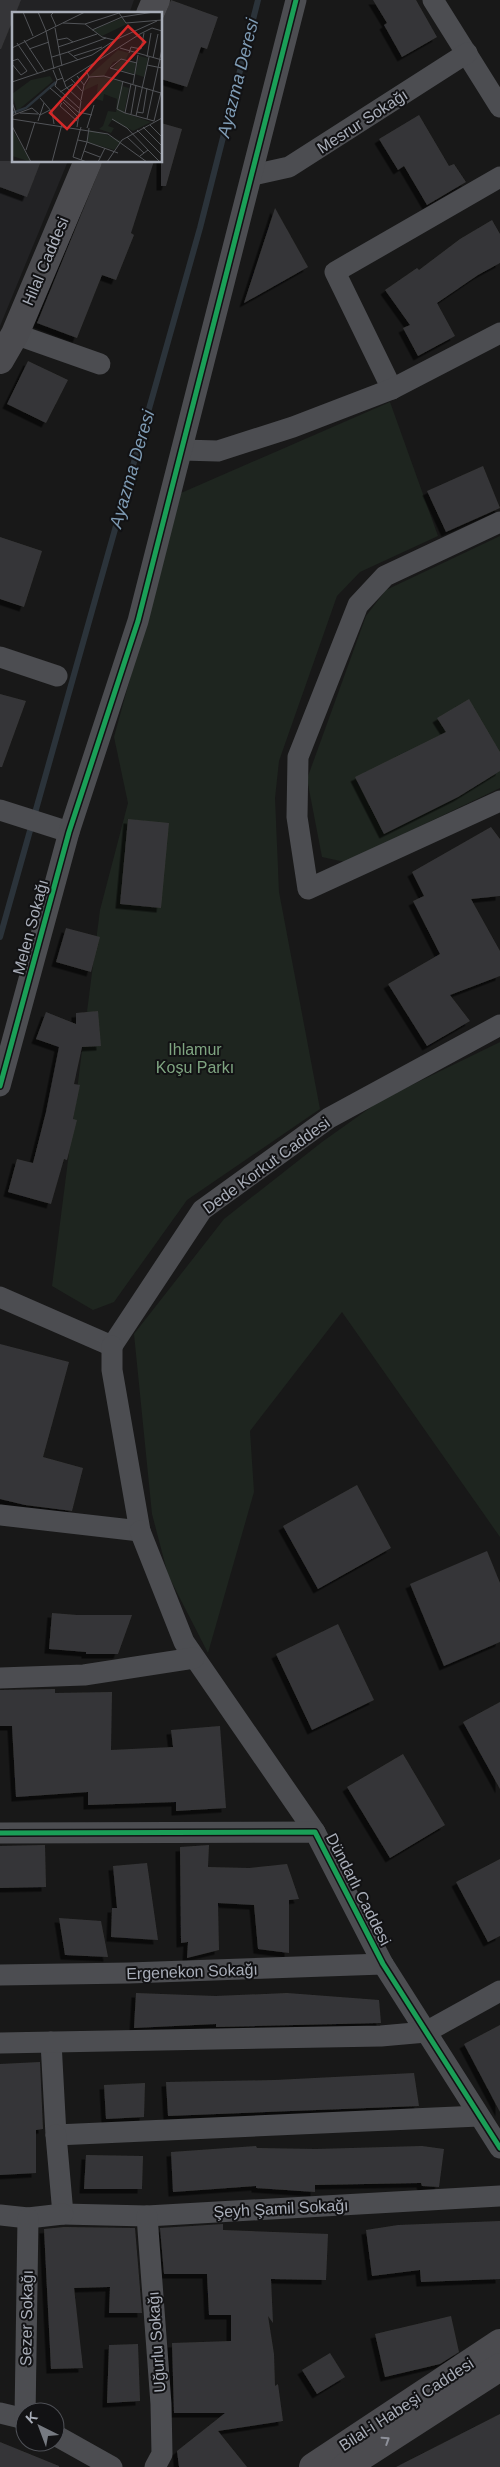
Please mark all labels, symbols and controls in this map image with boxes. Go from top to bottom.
inset map [12,12,162,162]
water label: Ayazma Deresi [213,15,263,141]
street label: Mesrur Sokağı [314,86,411,157]
street label: Hilal Caddesi [19,214,72,308]
water label: Ayazma Deresi [105,407,159,531]
street label: Melen Sokağı [10,878,51,977]
park label: Ihlamur Koşu Parkı [156,1041,234,1076]
street label: Dede Korkut Caddesi [200,1114,333,1217]
street label: Dündarlı Caddesi [323,1830,394,1948]
street label: Ergenekon Sokağı [126,1961,258,1982]
street label: Şeyh Şamil Sokağı [213,2196,349,2221]
street label: Sezer Sokağı [17,2270,36,2366]
street label: Uğurlu Sokağı [144,2291,169,2393]
street label: Bilal-i Habeşi Caddesi [336,2355,477,2454]
north arrow [15,2402,65,2452]
text: K [22,2408,40,2427]
one-way arrow [381,2437,390,2447]

